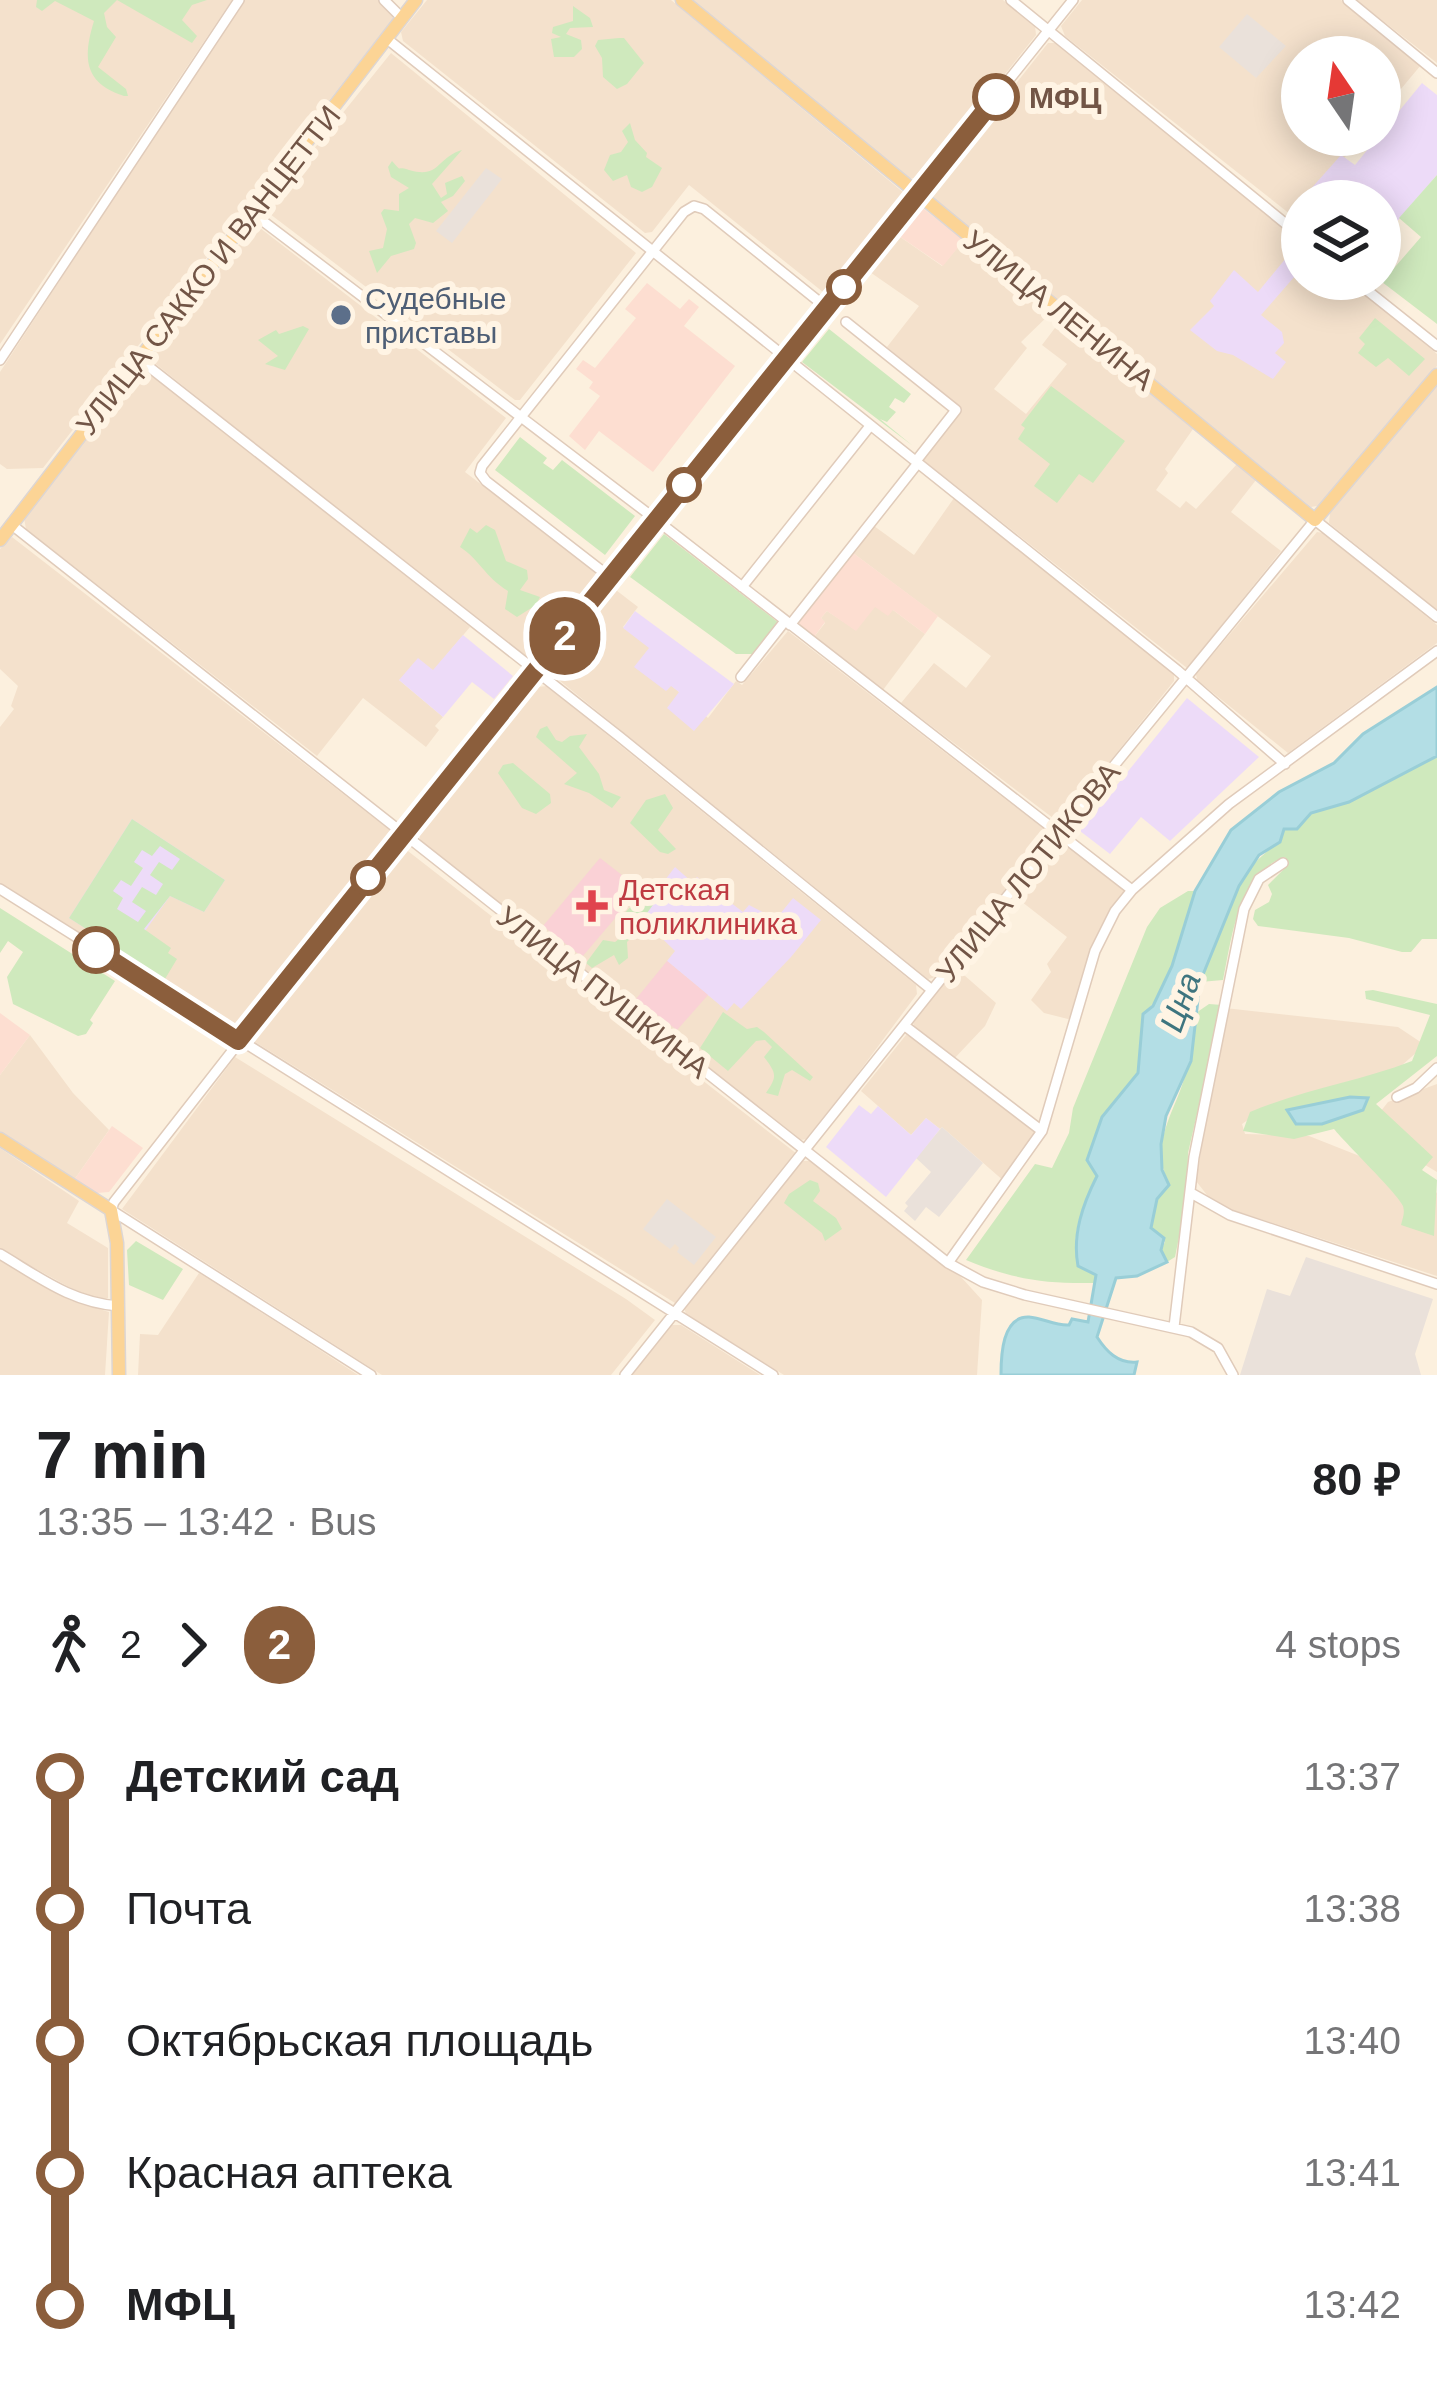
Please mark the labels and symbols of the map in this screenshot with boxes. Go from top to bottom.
north arrow [1281,36,1401,156]
marker: МФЦ [974,75,1018,119]
place label: МФЦ [1029,81,1102,114]
street label: УЛИЦА САККО И ВАНЦЕТТИ [69,99,347,441]
street label: УЛИЦА ЛЕНИНА [958,223,1160,397]
unlabelled marker [828,271,860,303]
place label: Судебные приставы [365,282,507,349]
marker: Судебные приставы [328,302,354,328]
unlabelled marker [668,469,700,501]
line badge: 2 [526,597,604,675]
street label: УЛИЦА ЛОТИКОВА [930,756,1126,988]
unlabelled marker [352,862,384,894]
place label: Детская поликлиника [619,873,797,940]
marker: Детская поликлиника [576,890,608,922]
street label: УЛИЦА ПУШКИНА [491,899,715,1085]
unlabelled marker [74,928,118,972]
water label: Цна [1152,967,1208,1037]

